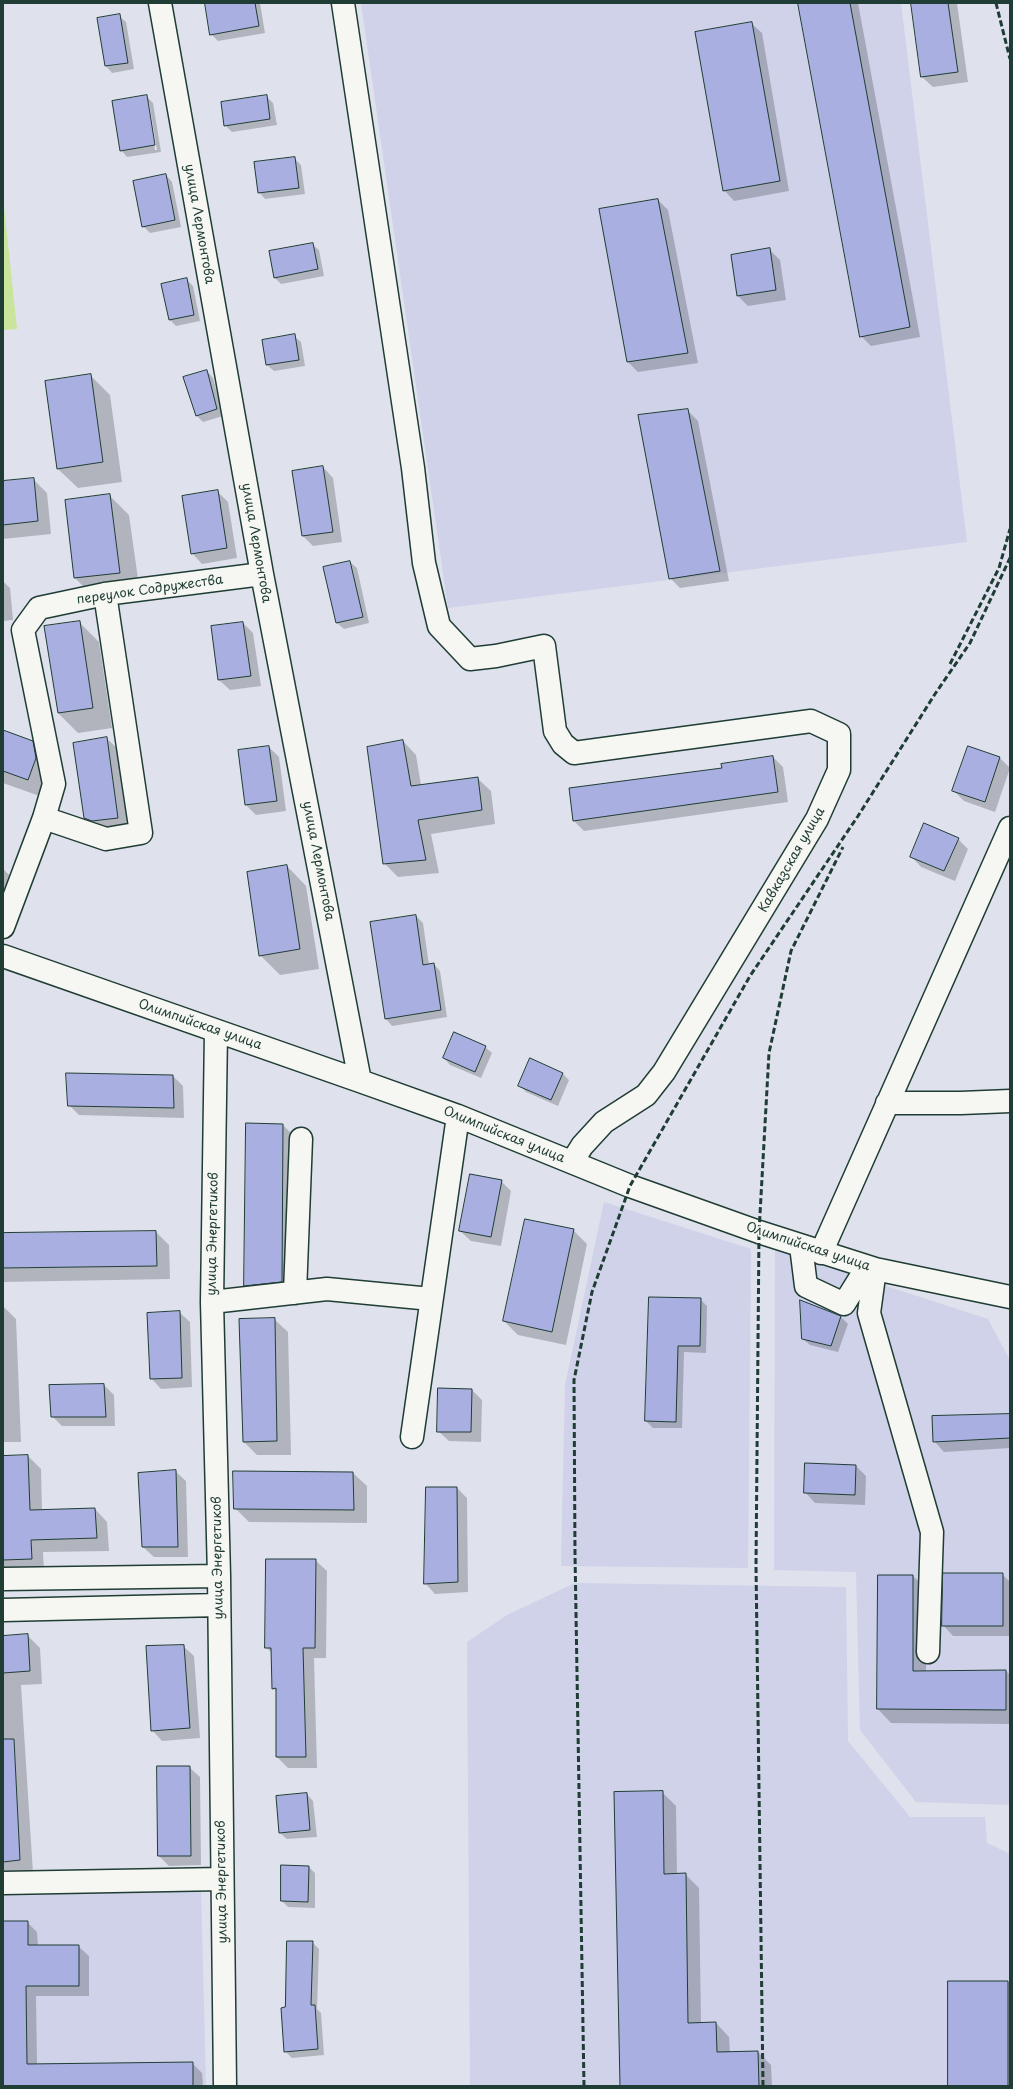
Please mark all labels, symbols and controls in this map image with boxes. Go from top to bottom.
street label: улица Лермонтова [181,163,217,285]
street label: улица Лермонтова [238,482,274,604]
street label: переулок Содружества [76,572,224,608]
street label: улица Лермонтова [299,800,337,922]
street label: Кавказская улица [756,805,828,915]
street label: Олимпийская улица [136,996,264,1054]
street label: Олимпийская улица [441,1103,567,1167]
street label: улица Энергетиков [204,1172,222,1296]
street label: Олимпийская улица [744,1220,872,1274]
street label: улица Энергетиков [209,1496,227,1620]
street label: улица Энергетиков [213,1820,231,1944]

